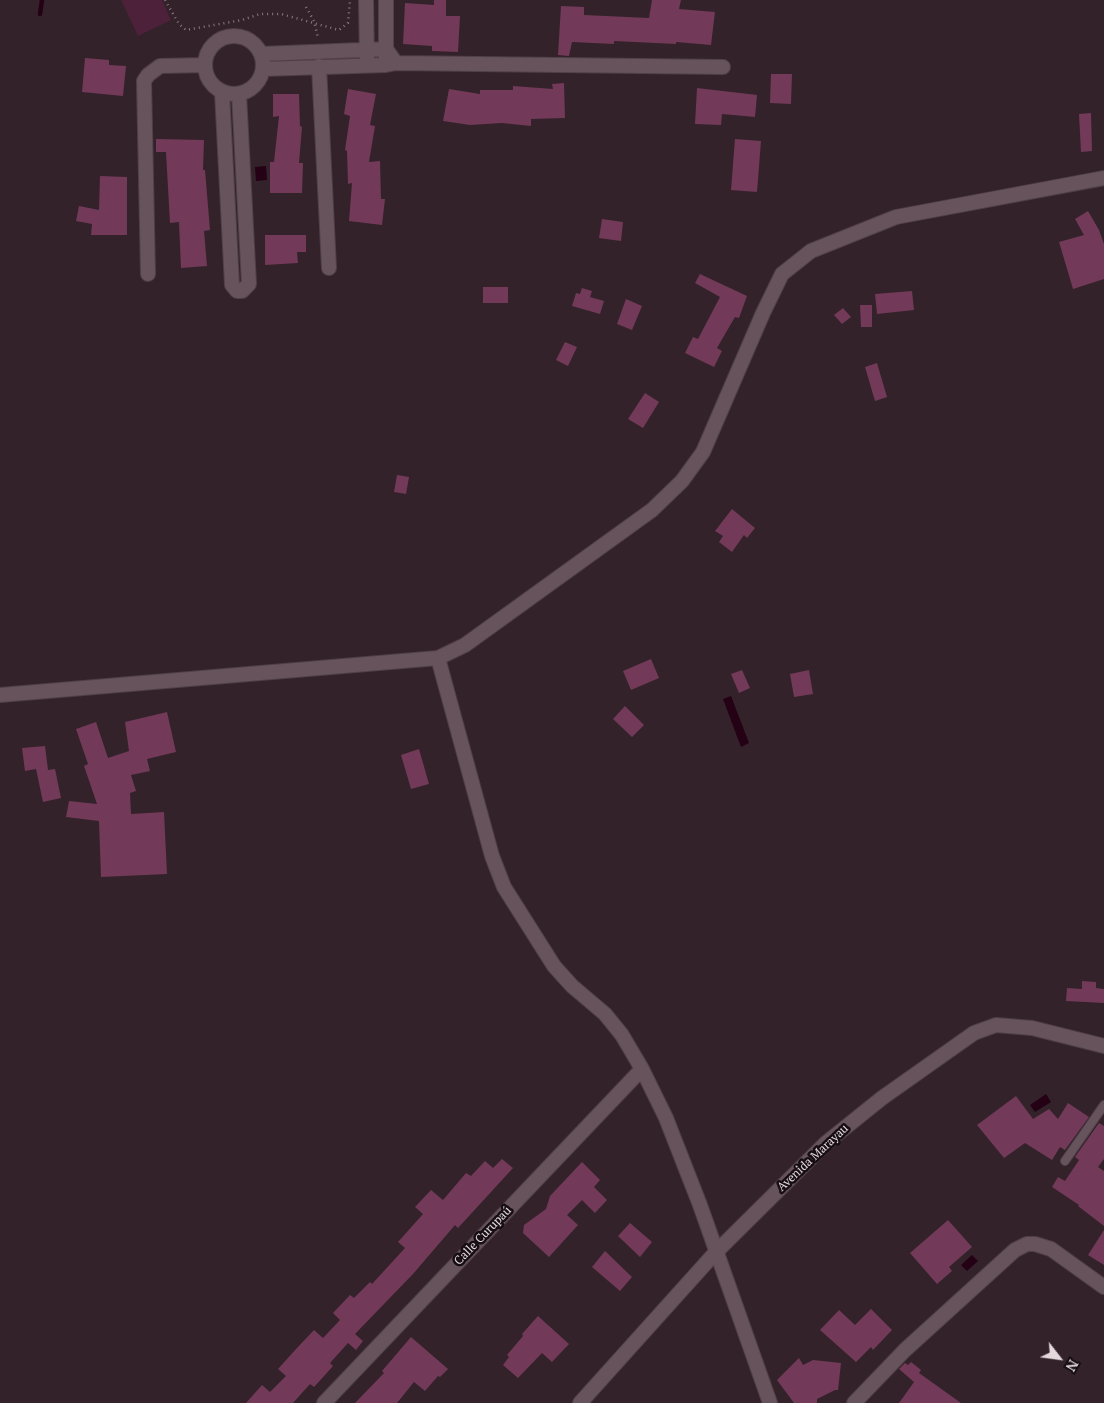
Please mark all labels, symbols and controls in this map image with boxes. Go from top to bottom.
street label: Avenida Marayau [775,1121,851,1195]
street label: Calle Curupaú [451,1204,515,1268]
north arrow [1034,1333,1084,1383]
text: N [1062,1356,1083,1375]

